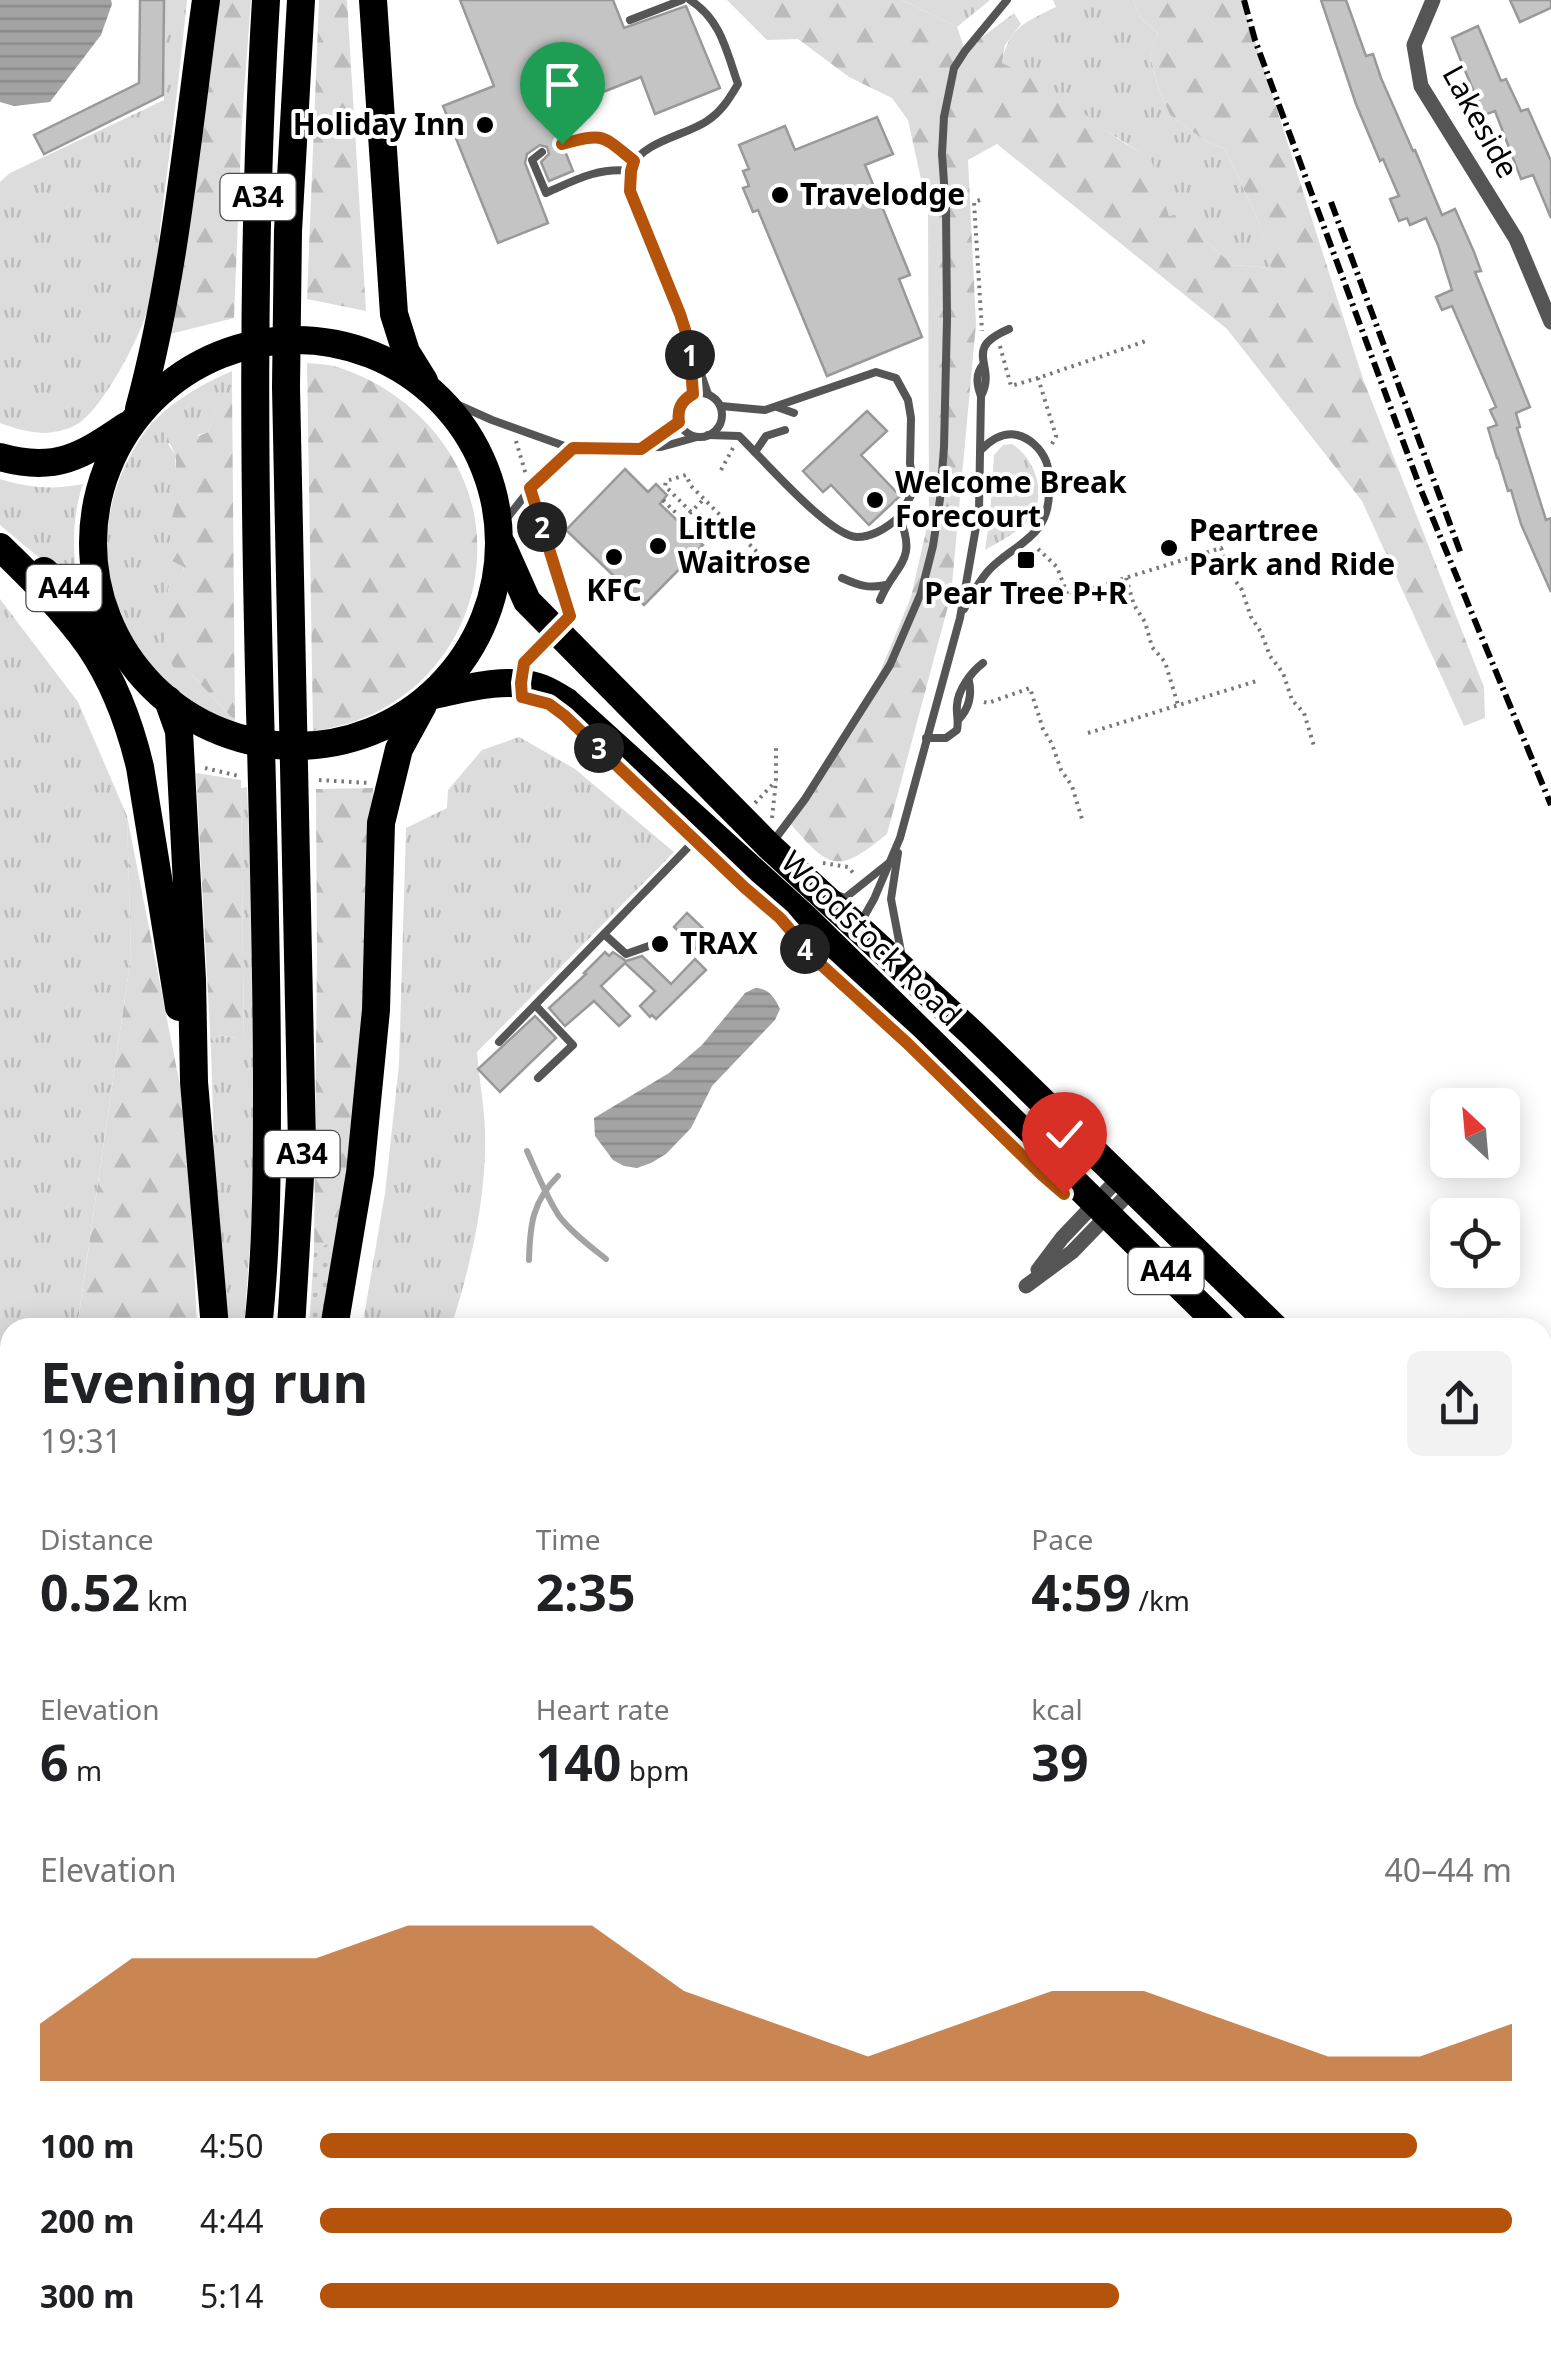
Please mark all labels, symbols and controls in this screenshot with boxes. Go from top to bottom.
pin [520,42,605,145]
icon: arrive [535,57,590,112]
street label: Lakeside [1434,58,1529,185]
place label: Holiday Inn [293,103,465,144]
marker: Holiday Inn [474,114,496,136]
place label: Travelodge [800,173,965,214]
road number: A34 [220,174,296,220]
marker: Travelodge [769,184,791,206]
pin: 1 [665,330,715,380]
text: 1 [682,336,698,374]
place label: Welcome Break Forecourt [895,461,1127,536]
marker: Welcome Break Forecourt [864,489,886,511]
pin: 2 [517,502,567,552]
place label: Little Waitrose [678,507,811,582]
text: 2 [534,508,550,546]
place label: Peartree Park and Ride [1189,509,1395,584]
marker: Little Waitrose [647,535,669,557]
marker: Peartree Park and Ride [1158,537,1180,559]
marker: KFC [603,546,625,568]
marker: Pear Tree P+R [1015,549,1037,571]
road number: A44 [27,565,102,611]
place label: KFC [586,569,642,610]
place label: Pear Tree P+R [924,572,1128,613]
pin: 3 [574,723,624,773]
text: 3 [591,729,607,767]
street label: Woodstock Road [773,841,971,1035]
place label: TRAX [680,922,758,963]
pin: 4 [780,924,830,974]
text: 4 [797,930,813,968]
marker: TRAX [649,933,671,955]
north arrow [1430,1088,1520,1178]
map controls [1430,1088,1520,1288]
pin [1022,1092,1107,1195]
icon: check [1037,1107,1092,1162]
road number: A34 [264,1131,340,1177]
button: locate [1430,1198,1520,1288]
road number: A44 [1128,1248,1204,1294]
text: Evening run [40,1344,368,1419]
button: share [1407,1351,1512,1456]
text: 19:31 [40,1419,122,1462]
text: Distance [40,1520,153,1558]
text: Time [536,1520,600,1558]
text: Pace [1031,1520,1093,1558]
text: 0.52 [40,1558,140,1626]
text: 2:35 [536,1558,636,1626]
text: 4:59 [1031,1558,1131,1626]
text: km [140,1581,188,1619]
text: /km [1131,1581,1190,1619]
text: Elevation [40,1690,160,1728]
text: Heart rate [536,1690,669,1728]
text: kcal [1031,1690,1083,1728]
text: 6 [40,1728,69,1796]
text: 140 [536,1728,621,1796]
text: 39 [1031,1728,1089,1796]
text: m [69,1751,102,1789]
text: bpm [621,1751,689,1789]
text: Elevation [40,1848,177,1891]
text: 40–44 m [1385,1848,1512,1891]
text: 100 m [40,2124,134,2167]
text: 4:50 [200,2124,264,2167]
text: 200 m [40,2199,134,2242]
text: 4:44 [200,2199,264,2242]
text: 300 m [40,2274,134,2317]
text: 5:14 [200,2274,264,2317]

